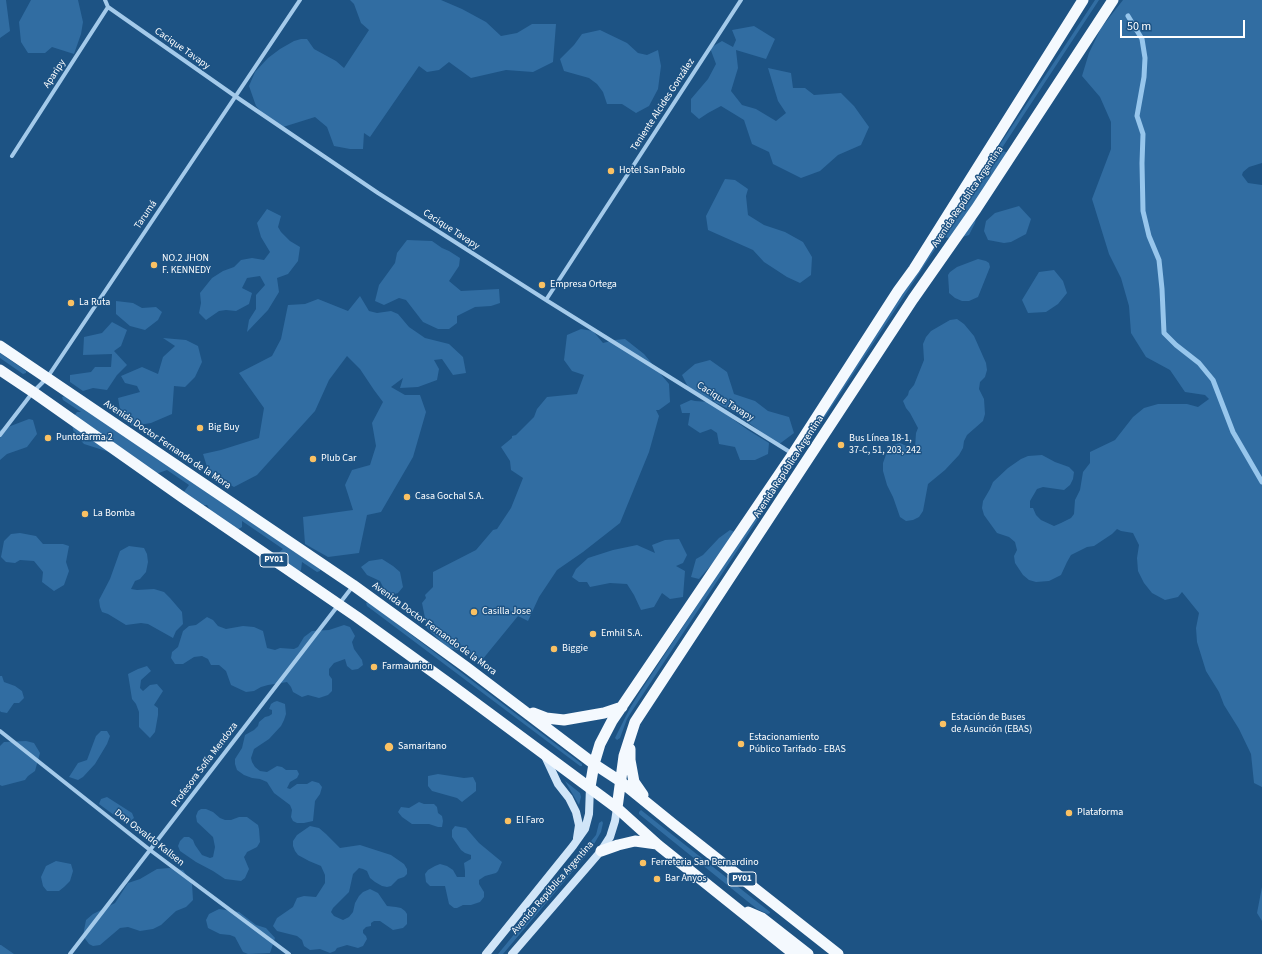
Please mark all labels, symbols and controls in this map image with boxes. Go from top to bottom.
scale bar [1122,12,1247,38]
text: 50 m [1127,18,1151,35]
street label: Cacique Tavapy [152,25,212,73]
street label: Aparipy [41,57,69,91]
street label: Teniente Alcides González [629,57,697,153]
street label: Avenida República Argentina [930,144,1006,250]
place label: Hotel San Pablo [619,165,685,177]
marker: Hotel San Pablo [606,166,616,176]
street label: Tarumá [132,198,160,232]
street label: Cacique Tavapy [420,207,482,253]
place label: NO.2 JHON F. KENNEDY [162,253,211,276]
marker: NO.2 JHON F. KENNEDY [149,260,159,270]
place label: Empresa Ortega [550,279,617,291]
marker: Empresa Ortega [537,280,547,290]
place label: La Ruta [79,297,110,309]
marker: La Ruta [66,298,76,308]
street label: Cacique Tavapy [694,380,756,424]
street label: Avenida Doctor Fernando de la Mora [101,398,233,492]
street label: Avenida República Argentina [751,414,827,520]
place label: Big Buy [208,422,239,434]
marker: Big Buy [195,423,205,433]
place label: Puntofarma 2 [56,432,113,444]
marker: Puntofarma 2 [43,433,53,443]
place label: Bus Línea 18-1, 37-C, 51, 203, 242 [849,433,921,456]
marker: Bus Línea 18-1, 37-C, 51, 203, 242 [836,440,846,450]
place label: Plub Car [321,453,356,465]
marker: Plub Car [308,454,318,464]
place label: Casa Gochal S.A. [415,491,484,503]
marker: Casa Gochal S.A. [402,492,412,502]
place label: La Bomba [93,508,135,520]
marker: La Bomba [80,509,90,519]
road number: PY01 [260,553,288,567]
street label: Avenida Doctor Fernando de la Mora [369,580,499,678]
place label: Casilla Jose [482,606,531,618]
marker: Casilla Jose [469,607,479,617]
place label: Emhil S.A. [601,628,643,640]
marker: Emhil S.A. [588,629,598,639]
place label: Biggie [562,643,588,655]
marker: Biggie [549,644,559,654]
place label: Farmaunion [382,661,433,673]
marker: Farmaunion [369,662,379,672]
place label: Estación de Buses de Asunción (EBAS) [951,712,1032,736]
marker: Estación de Buses de Asunción (EBAS) [938,719,948,729]
street label: Profesora Sofía Mendoza [169,720,241,810]
place label: Estacionamiento Público Tarifado - EBAS [749,732,846,756]
marker: Estacionamiento Público Tarifado - EBAS [736,739,746,749]
marker: Samaritano [383,741,395,753]
place label: Samaritano [398,741,447,753]
street label: Don Osvaldo Kallsen [112,807,186,869]
place label: Plataforma [1077,807,1123,819]
marker: Plataforma [1064,808,1074,818]
place label: El Faro [516,815,544,827]
marker: El Faro [503,816,513,826]
street label: Avenida República Argentina [509,839,597,937]
place label: Ferreteria San Bernardino [651,857,759,869]
marker: Ferreteria San Bernardino [638,858,648,868]
road number: PY01 [728,872,756,886]
place label: Bar Anyos [665,873,707,885]
marker: Bar Anyos [652,874,662,884]

